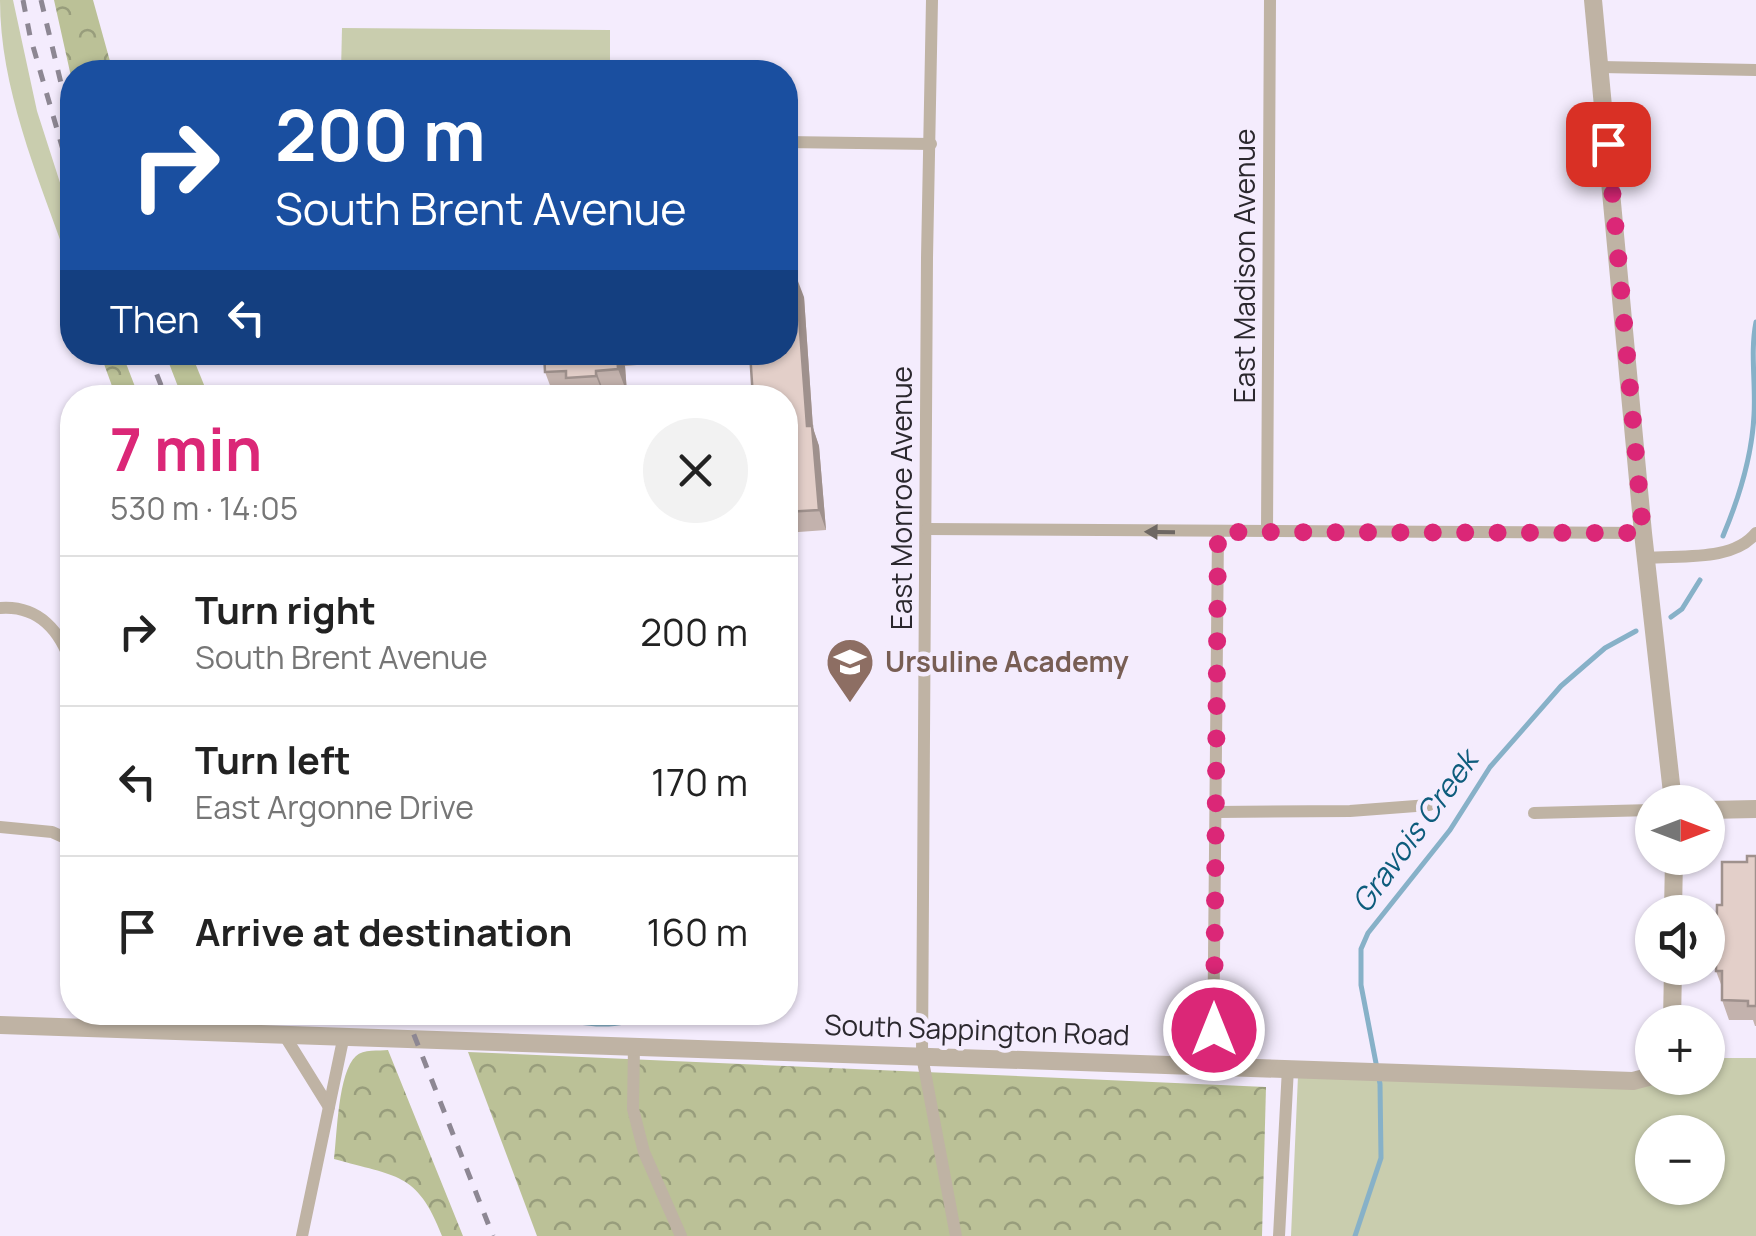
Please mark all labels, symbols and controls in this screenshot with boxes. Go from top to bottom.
text: 200 m [275,86,486,182]
icon: right [110,100,240,230]
pin [1566,102,1651,187]
icon: arrive [1581,117,1636,172]
street label: East Madison Avenue [1225,129,1263,403]
text: South Brent Avenue [275,177,687,239]
icon: left [219,290,274,345]
text: Then [110,292,199,344]
street label: East Monroe Avenue [882,366,920,630]
text: 7 min [110,407,262,489]
button: close [643,418,748,523]
text: 530 m · 14:05 [110,486,298,530]
one-way arrow [1144,523,1176,539]
text: Turn right [195,583,376,635]
icon: right [110,604,165,659]
text: 200 m [640,605,748,657]
text: South Brent Avenue [195,635,488,679]
school or university icon: Ursuline Academy [824,636,876,704]
place label: Ursuline Academy [885,642,1129,680]
text: Turn left [195,733,351,785]
water label: Gravois Creek [1341,739,1489,920]
icon: left [110,754,165,809]
text: 170 m [651,755,748,807]
text: East Argonne Drive [195,785,474,829]
north arrow [1635,785,1725,875]
map controls [1635,785,1725,1205]
button: sound [1635,895,1725,985]
icon: arrive [110,904,165,959]
text: Arrive at destination [195,905,572,957]
text: 160 m [647,905,748,957]
position arrow [1162,978,1266,1082]
street label: South Sappington Road [824,1005,1130,1053]
button: + [1635,1005,1725,1095]
button: − [1635,1115,1725,1205]

